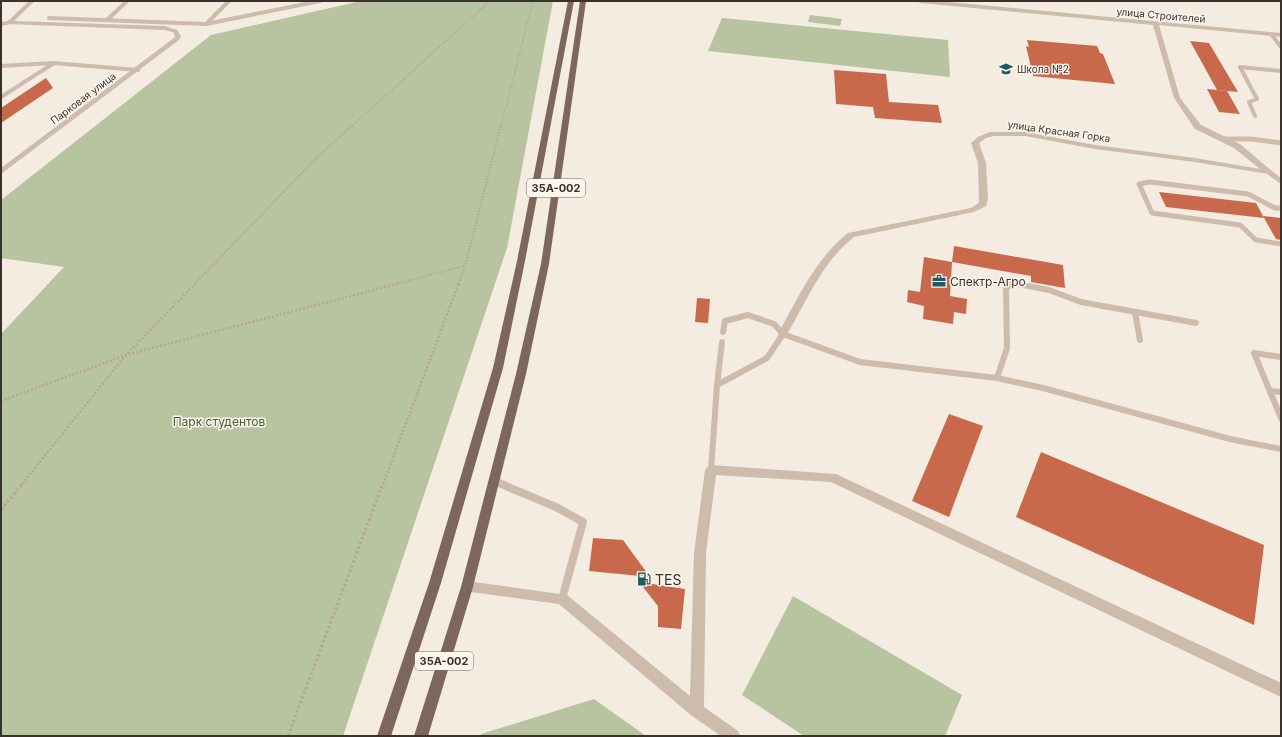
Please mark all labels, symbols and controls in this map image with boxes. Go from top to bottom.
street label: улица Строителей [1116,5,1206,25]
school or university icon: Школа №2 [998,61,1014,77]
place label: Школа №2 [1017,63,1069,75]
street label: Парковая улица [48,70,118,126]
street label: улица Красная Горка [1007,118,1111,144]
road number: 35А-002 [527,179,585,197]
office icon: Спектр-Агро [931,273,947,289]
place label: Спектр-Агро [950,274,1026,289]
park label: Парк студентов [173,414,266,429]
fuel station icon: TES [636,571,652,587]
place label: TES [655,571,681,588]
road number: 35А-002 [415,652,473,670]

